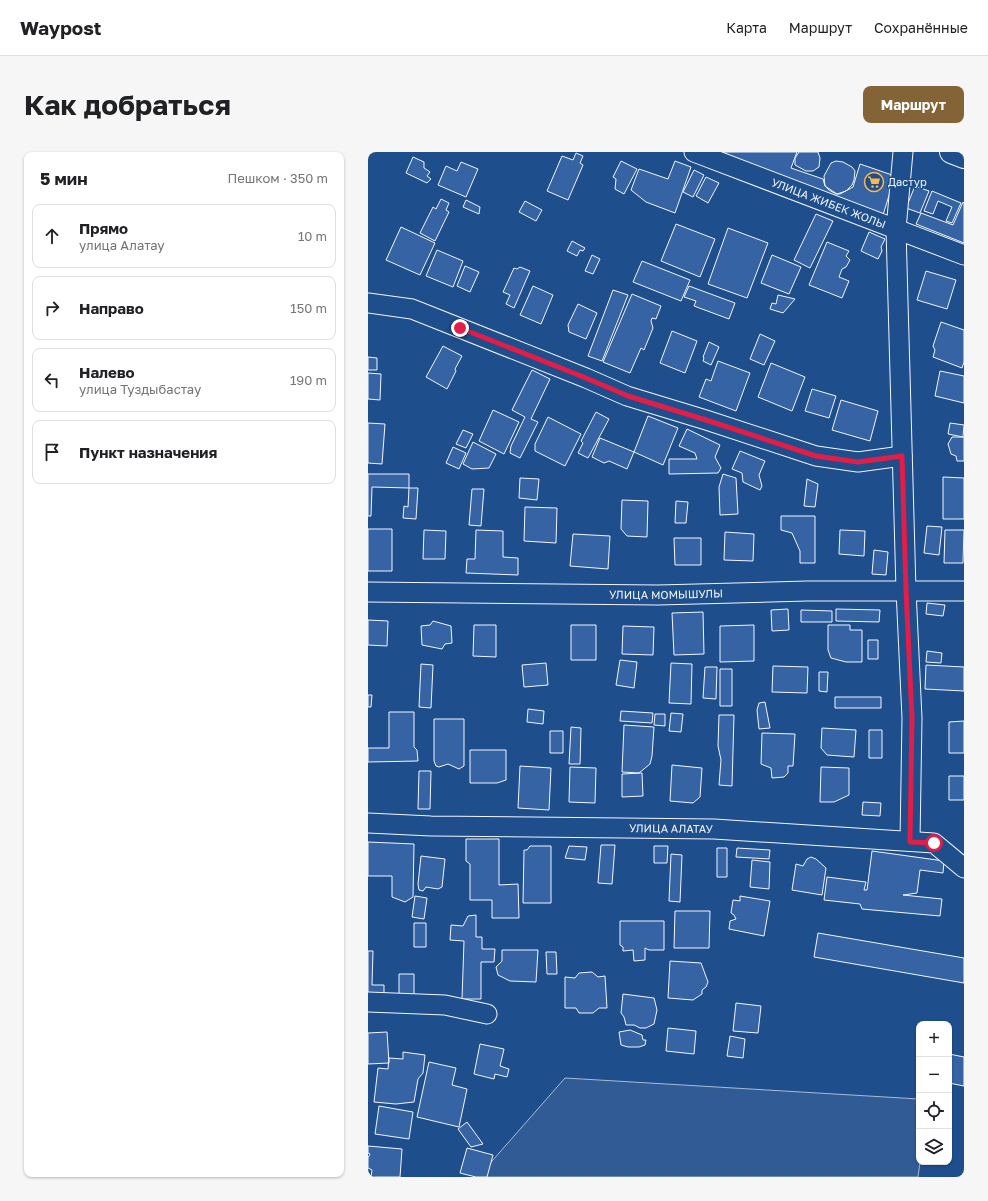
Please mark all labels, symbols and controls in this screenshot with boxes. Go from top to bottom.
text: Waypost [20,16,101,39]
text: Карта [726,19,767,36]
text: Маршрут [789,19,852,36]
text: Сохранённые [874,19,968,36]
button: Маршрут [863,86,964,123]
text: Как добраться [24,88,231,121]
text: 5 мин [40,168,88,189]
text: Пешком · 350 m [227,170,328,186]
supermarket icon: Дастур [863,171,885,193]
street label: УЛИЦА ЖИБЕК ЖОЛЫ [770,175,888,231]
place label: Дастур [888,175,927,188]
text: Прямо [79,219,128,237]
icon: ahead [41,225,63,247]
text: 10 m [298,228,327,244]
text: улица Алатау [79,237,165,253]
icon: right [41,297,63,319]
text: Направо [79,299,144,317]
text: 150 m [290,300,327,316]
route end [451,319,469,337]
text: Налево [79,363,135,381]
icon: left [41,369,63,391]
text: 190 m [290,372,327,388]
text: улица Туздыбастау [79,381,201,397]
icon: arrive [41,441,63,463]
text: Пункт назначения [79,443,217,461]
street label: УЛИЦА МОМЫШУЛЫ [609,586,723,601]
street label: УЛИЦА АЛАТАУ [629,821,714,835]
route start [925,834,943,852]
map controls [916,1021,952,1165]
button: + [916,1021,952,1057]
button: − [916,1057,952,1093]
button: locate [916,1093,952,1129]
button: layers [916,1129,952,1165]

